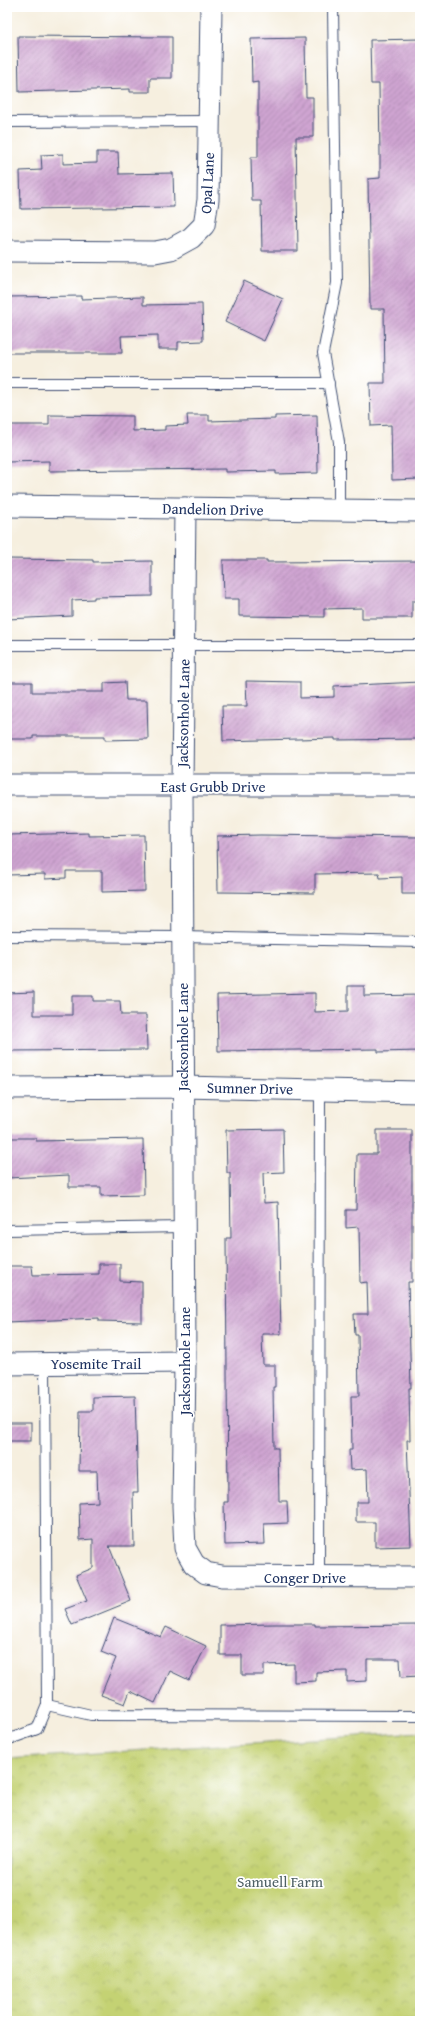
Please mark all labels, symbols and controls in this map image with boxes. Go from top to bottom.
street label: Opal Lane [195,152,219,214]
street label: Dandelion Drive [162,498,264,520]
street label: Jacksonhole Lane [172,659,194,769]
street label: East Grubb Drive [161,776,265,797]
street label: Jacksonhole Lane [172,983,193,1093]
street label: Sumner Drive [207,1077,293,1099]
street label: Jacksonhole Lane [174,1307,195,1417]
street label: Yosemite Trail [51,1353,141,1374]
street label: Conger Drive [264,1567,346,1588]
park label: Samuell Farm [237,1871,324,1892]

